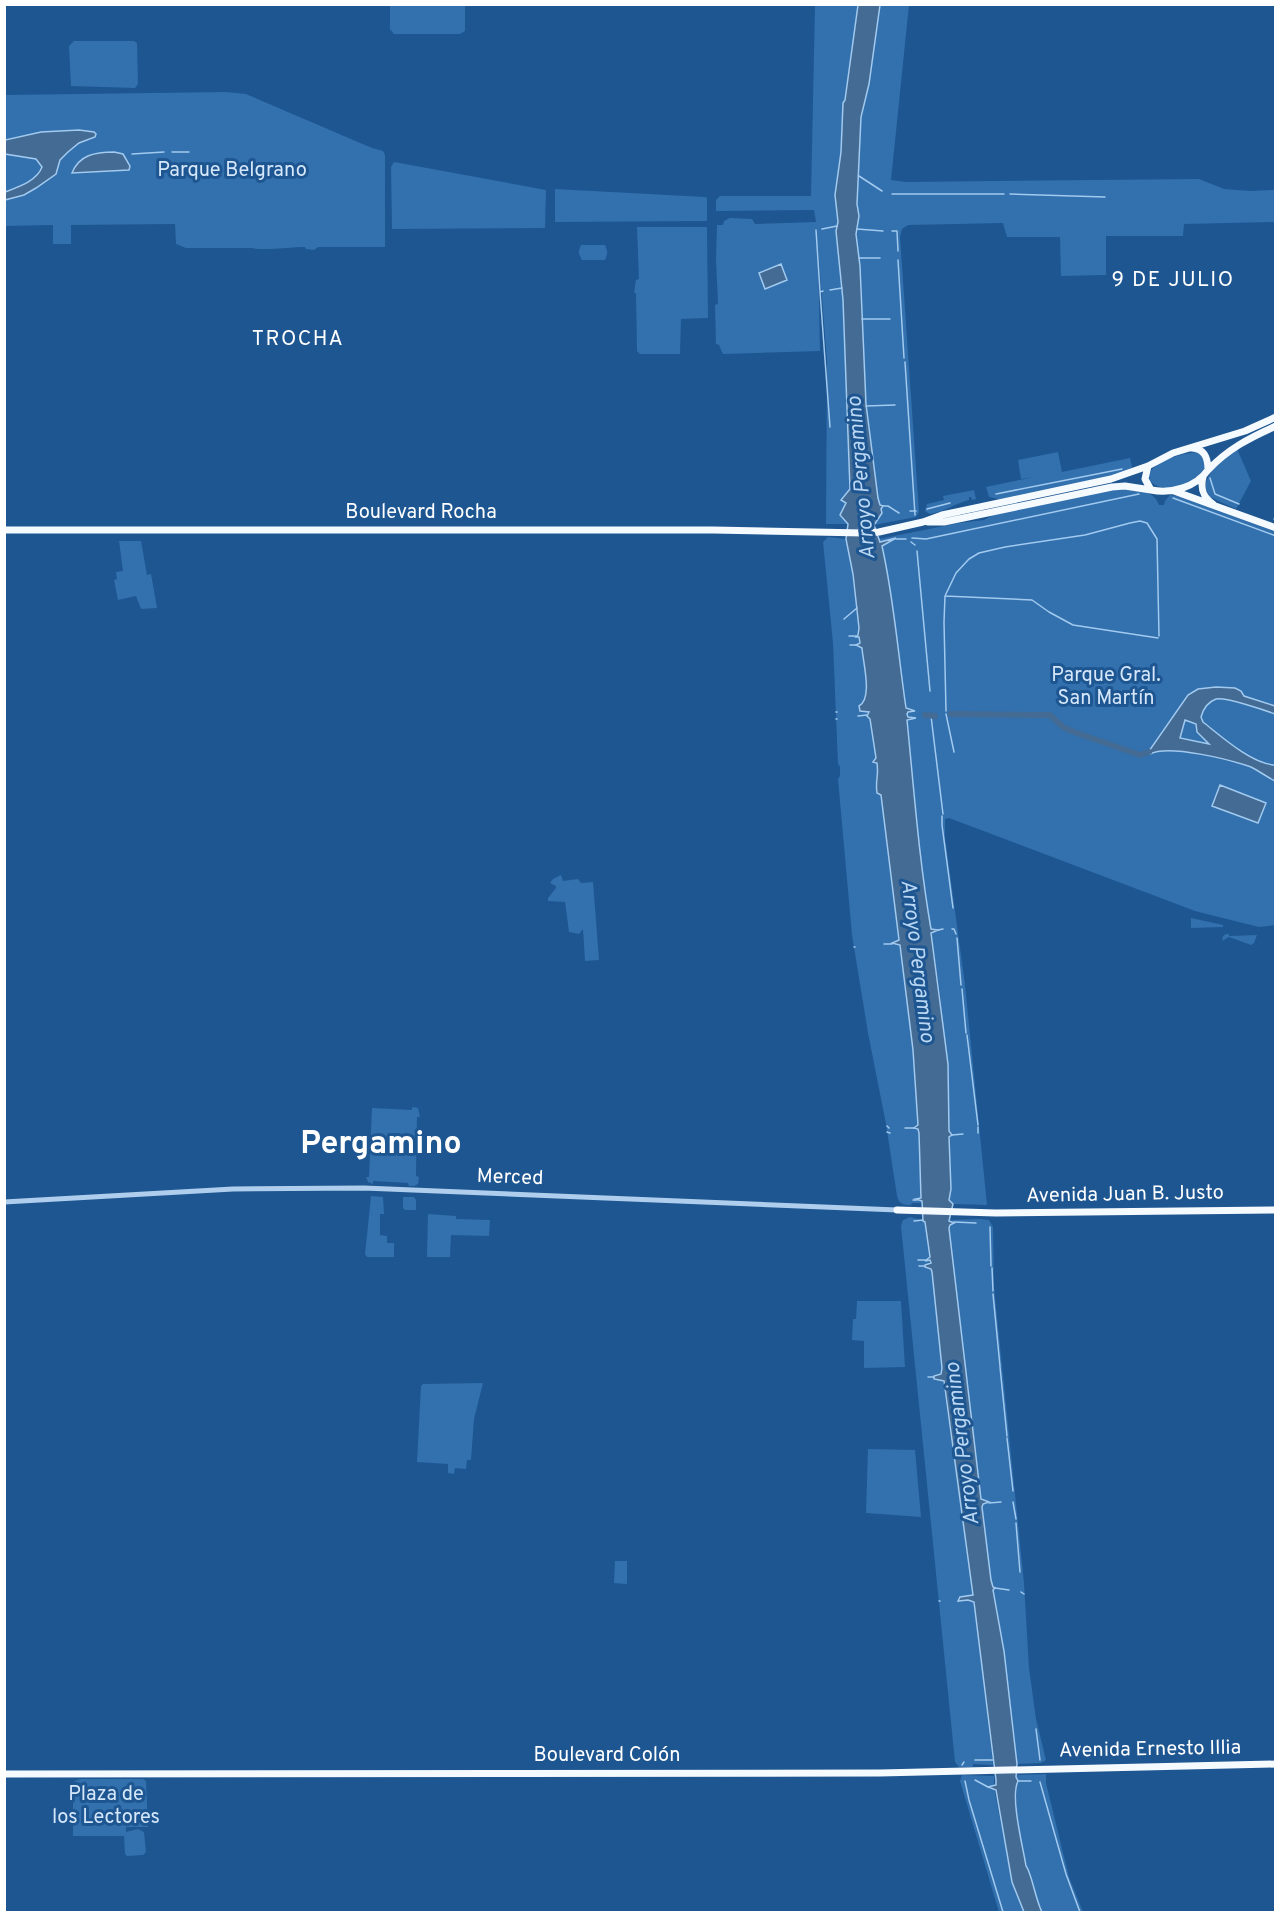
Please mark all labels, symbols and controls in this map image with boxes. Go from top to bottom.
park label: Parque Belgrano [157,158,307,184]
district label: 9 DE JULIO [1111,267,1235,294]
district label: TROCHA [252,326,344,353]
water label: Arroyo Pergamino [841,394,883,561]
street label: Boulevard Rocha [345,500,497,526]
park label: Parque Gral. San Martín [1051,663,1161,712]
water label: Arroyo Pergamino [894,878,940,1045]
district label: Pergamino [300,1125,462,1165]
street label: Merced [476,1164,544,1192]
street label: Avenida Juan B. Justo [1026,1180,1224,1210]
water label: Arroyo Pergamino [940,1360,986,1527]
street label: Avenida Ernesto Illia [1059,1735,1241,1765]
street label: Boulevard Colón [533,1743,681,1769]
park label: Plaza de los Lectores [52,1782,160,1831]

